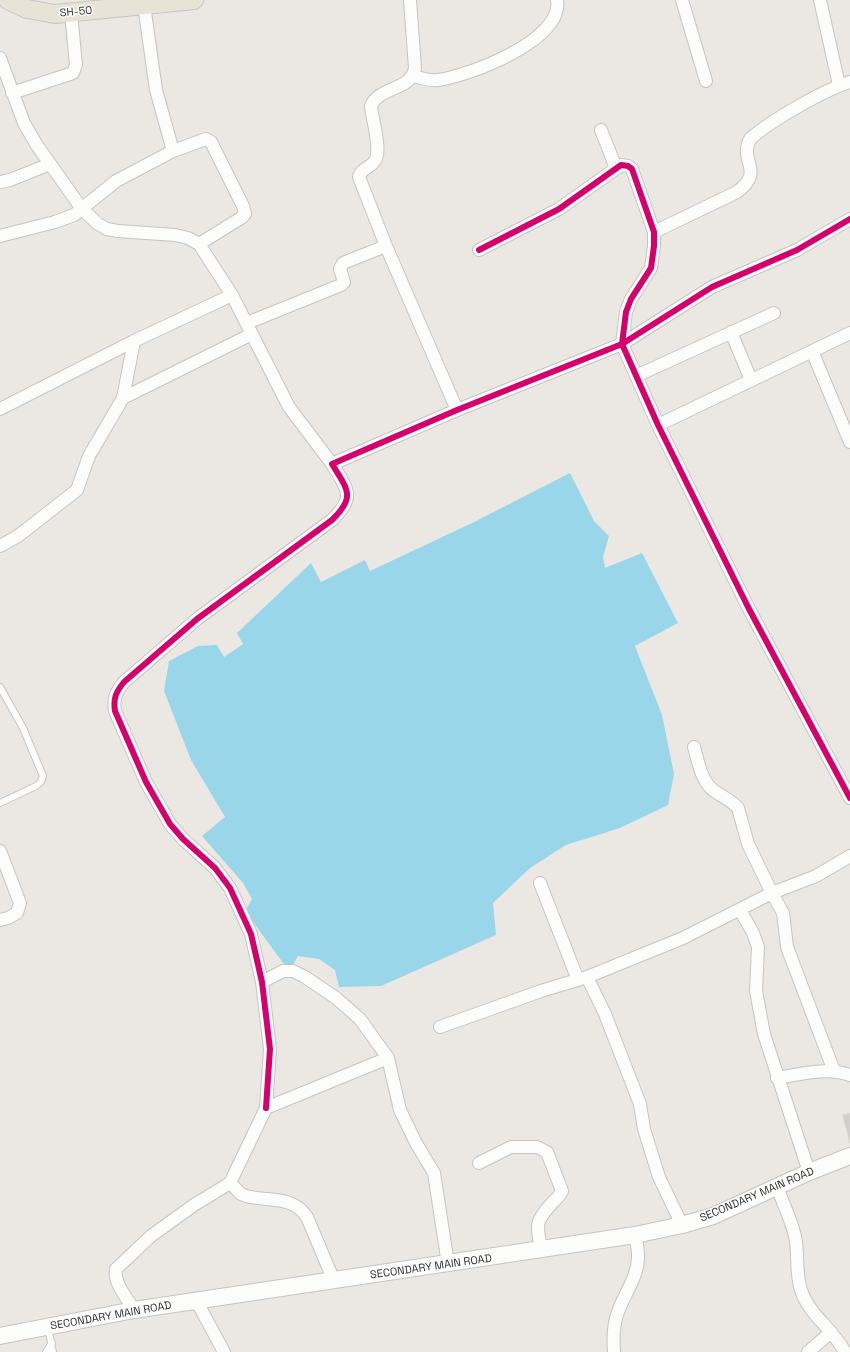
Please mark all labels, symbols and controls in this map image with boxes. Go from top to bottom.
street label: SH-50 [59,4,93,20]
street label: SECONDARY MAIN ROAD [698,1165,816,1225]
street label: SECONDARY MAIN ROAD [369,1252,493,1282]
street label: SECONDARY MAIN ROAD [49,1299,173,1333]

